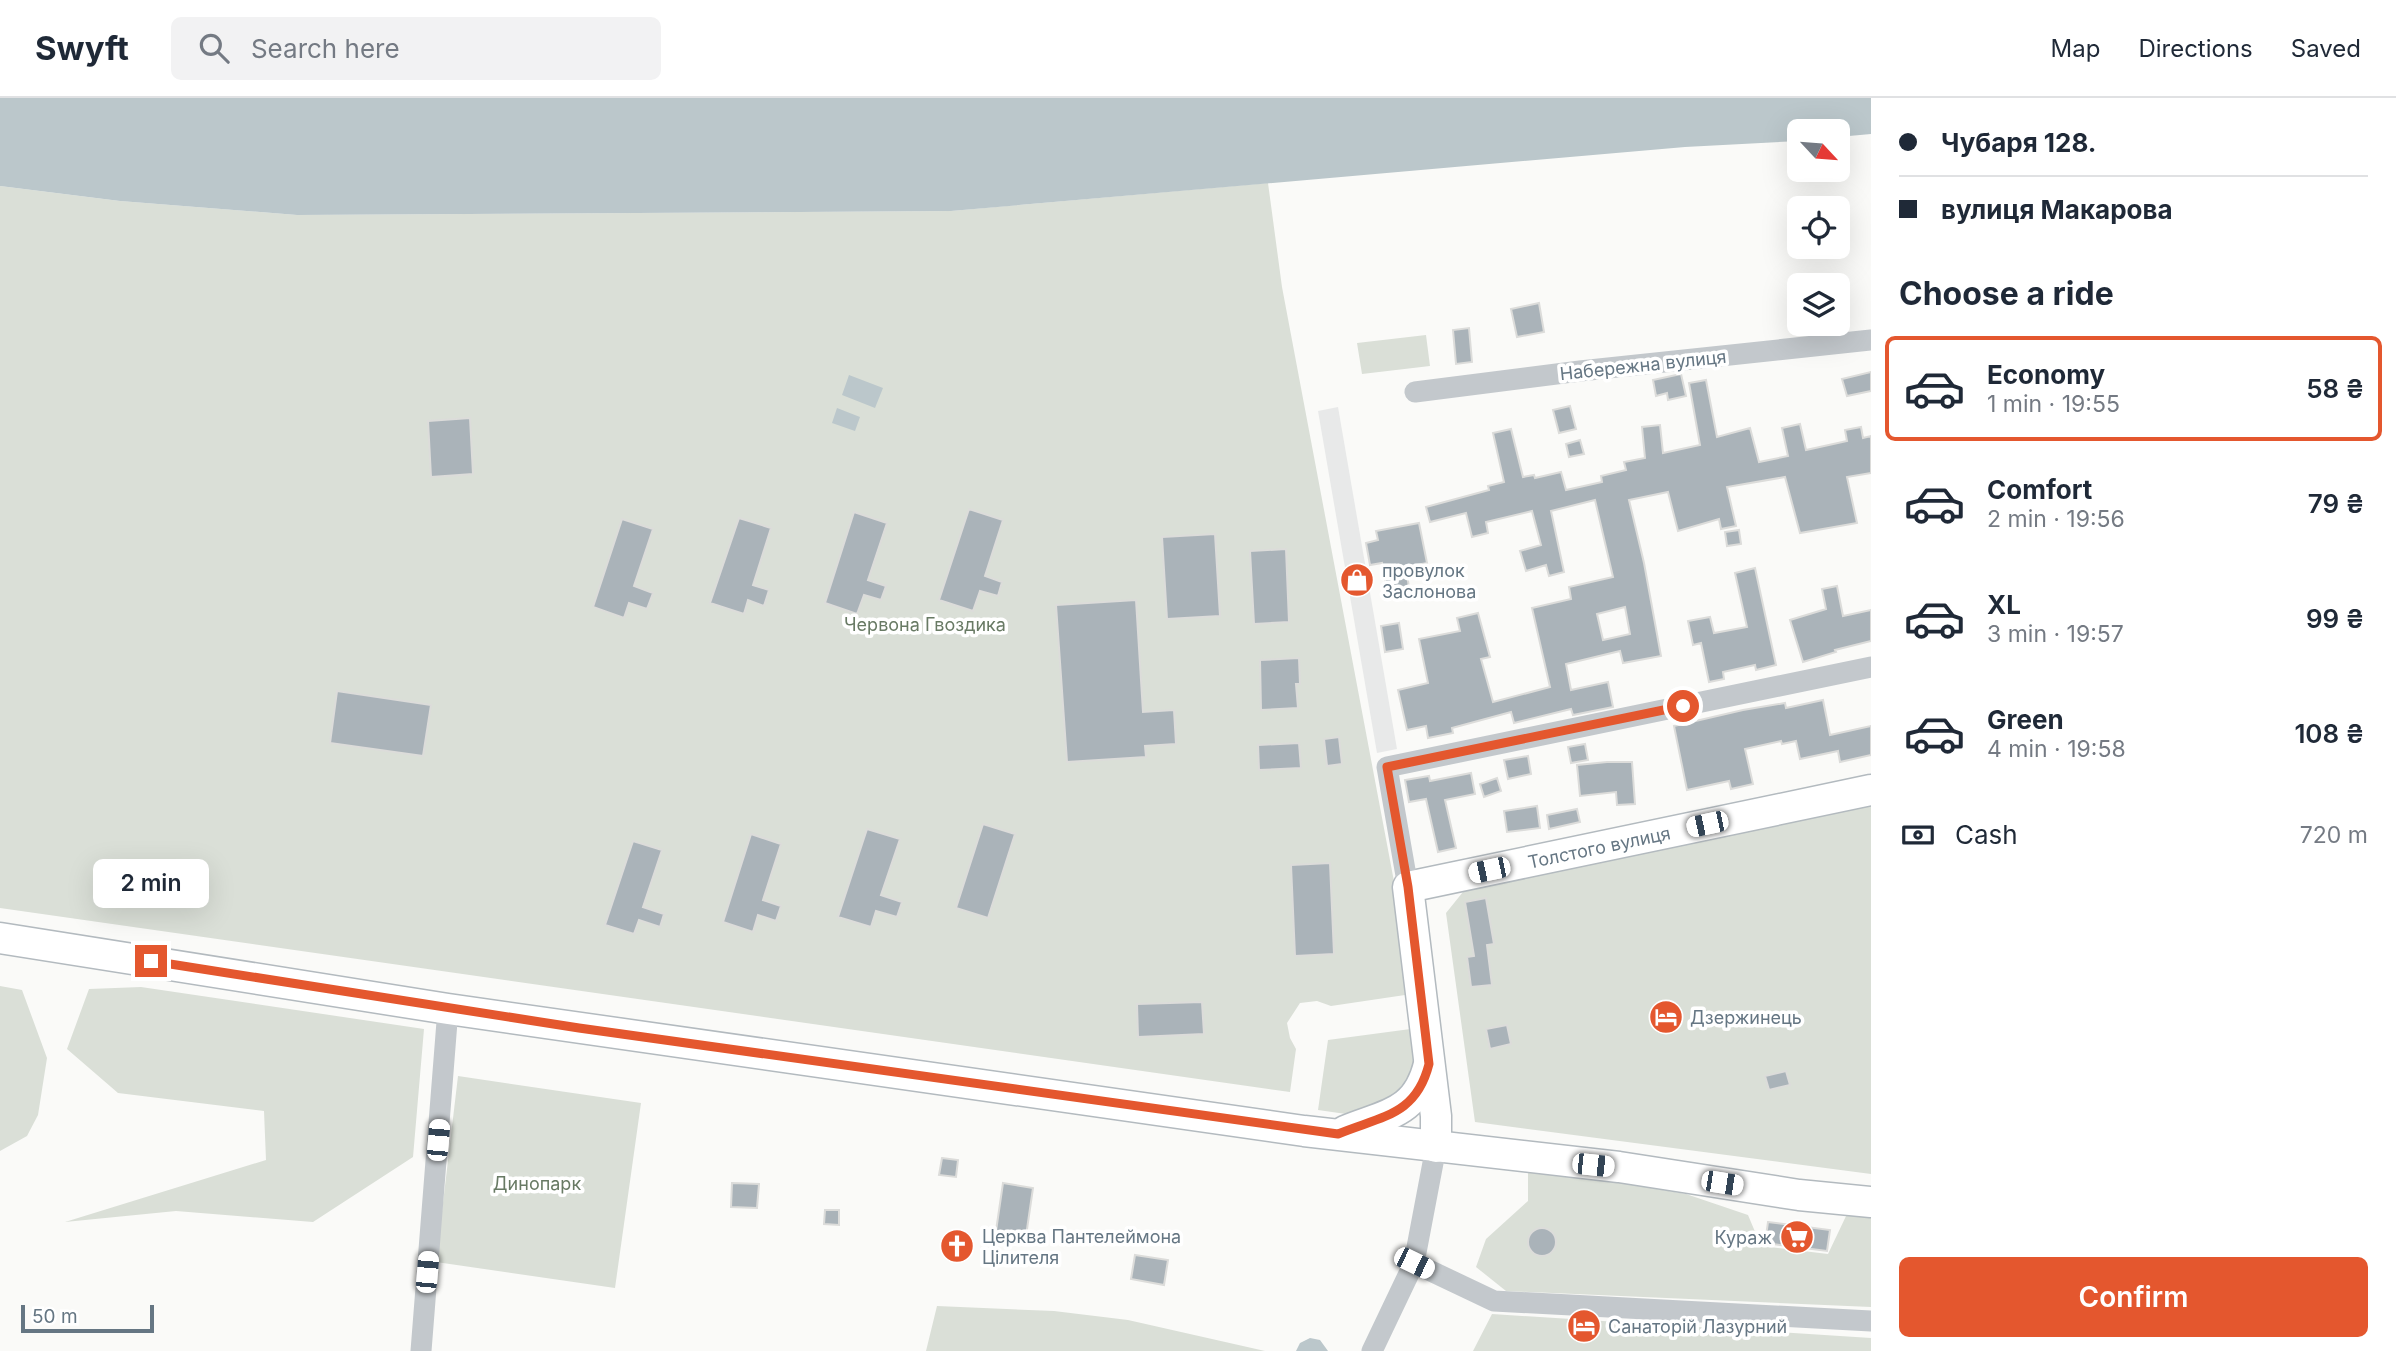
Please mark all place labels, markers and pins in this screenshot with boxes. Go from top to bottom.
place label: провулок Заслонова [1382,560,1476,602]
shop icon: провулок Заслонова [1338,561,1376,599]
hotel icon: Дзержинець [1647,998,1685,1036]
place label: Дзержинець [1690,1007,1802,1028]
supermarket icon: Кураж [1778,1218,1816,1256]
place label: Церква Пантелеймона Цілителя [982,1226,1181,1268]
church icon: Церква Пантелеймона Цілителя [938,1227,976,1265]
place label: Кураж [1715,1227,1772,1248]
hotel icon: Санаторій Лазурний [1565,1307,1603,1345]
place label: Санаторій Лазурний [1608,1316,1787,1337]

